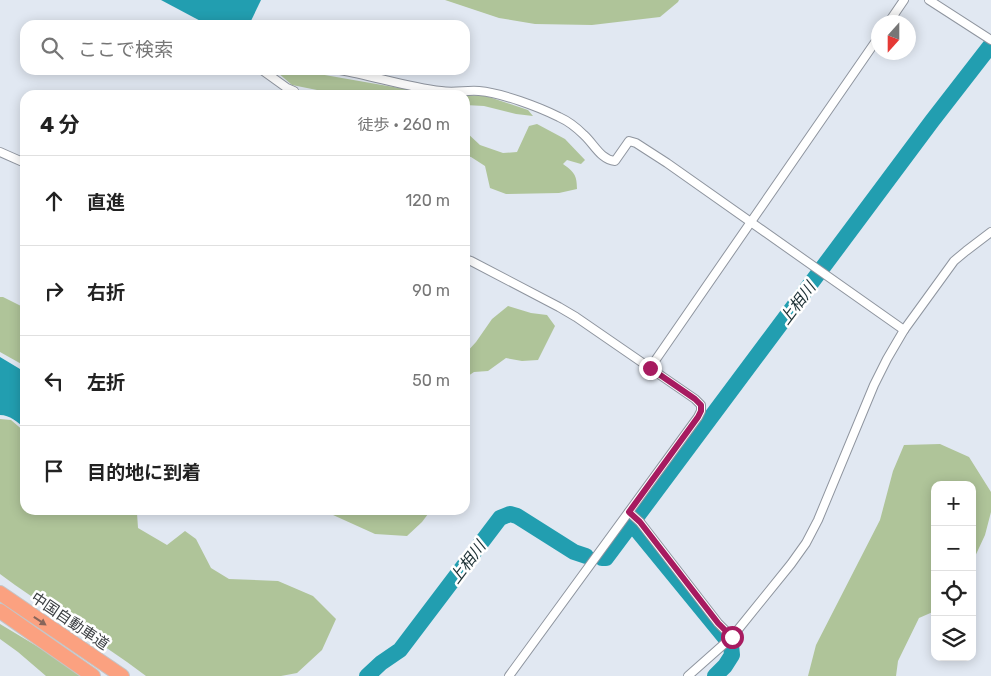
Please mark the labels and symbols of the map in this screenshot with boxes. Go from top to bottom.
north arrow [871,15,916,60]
water label: 上相川 [775,277,821,328]
route end [639,357,662,380]
water label: 上相川 [445,536,491,587]
street label: 中国自動車道 [28,588,112,654]
one-way arrow [34,616,47,626]
route start [721,626,744,649]

